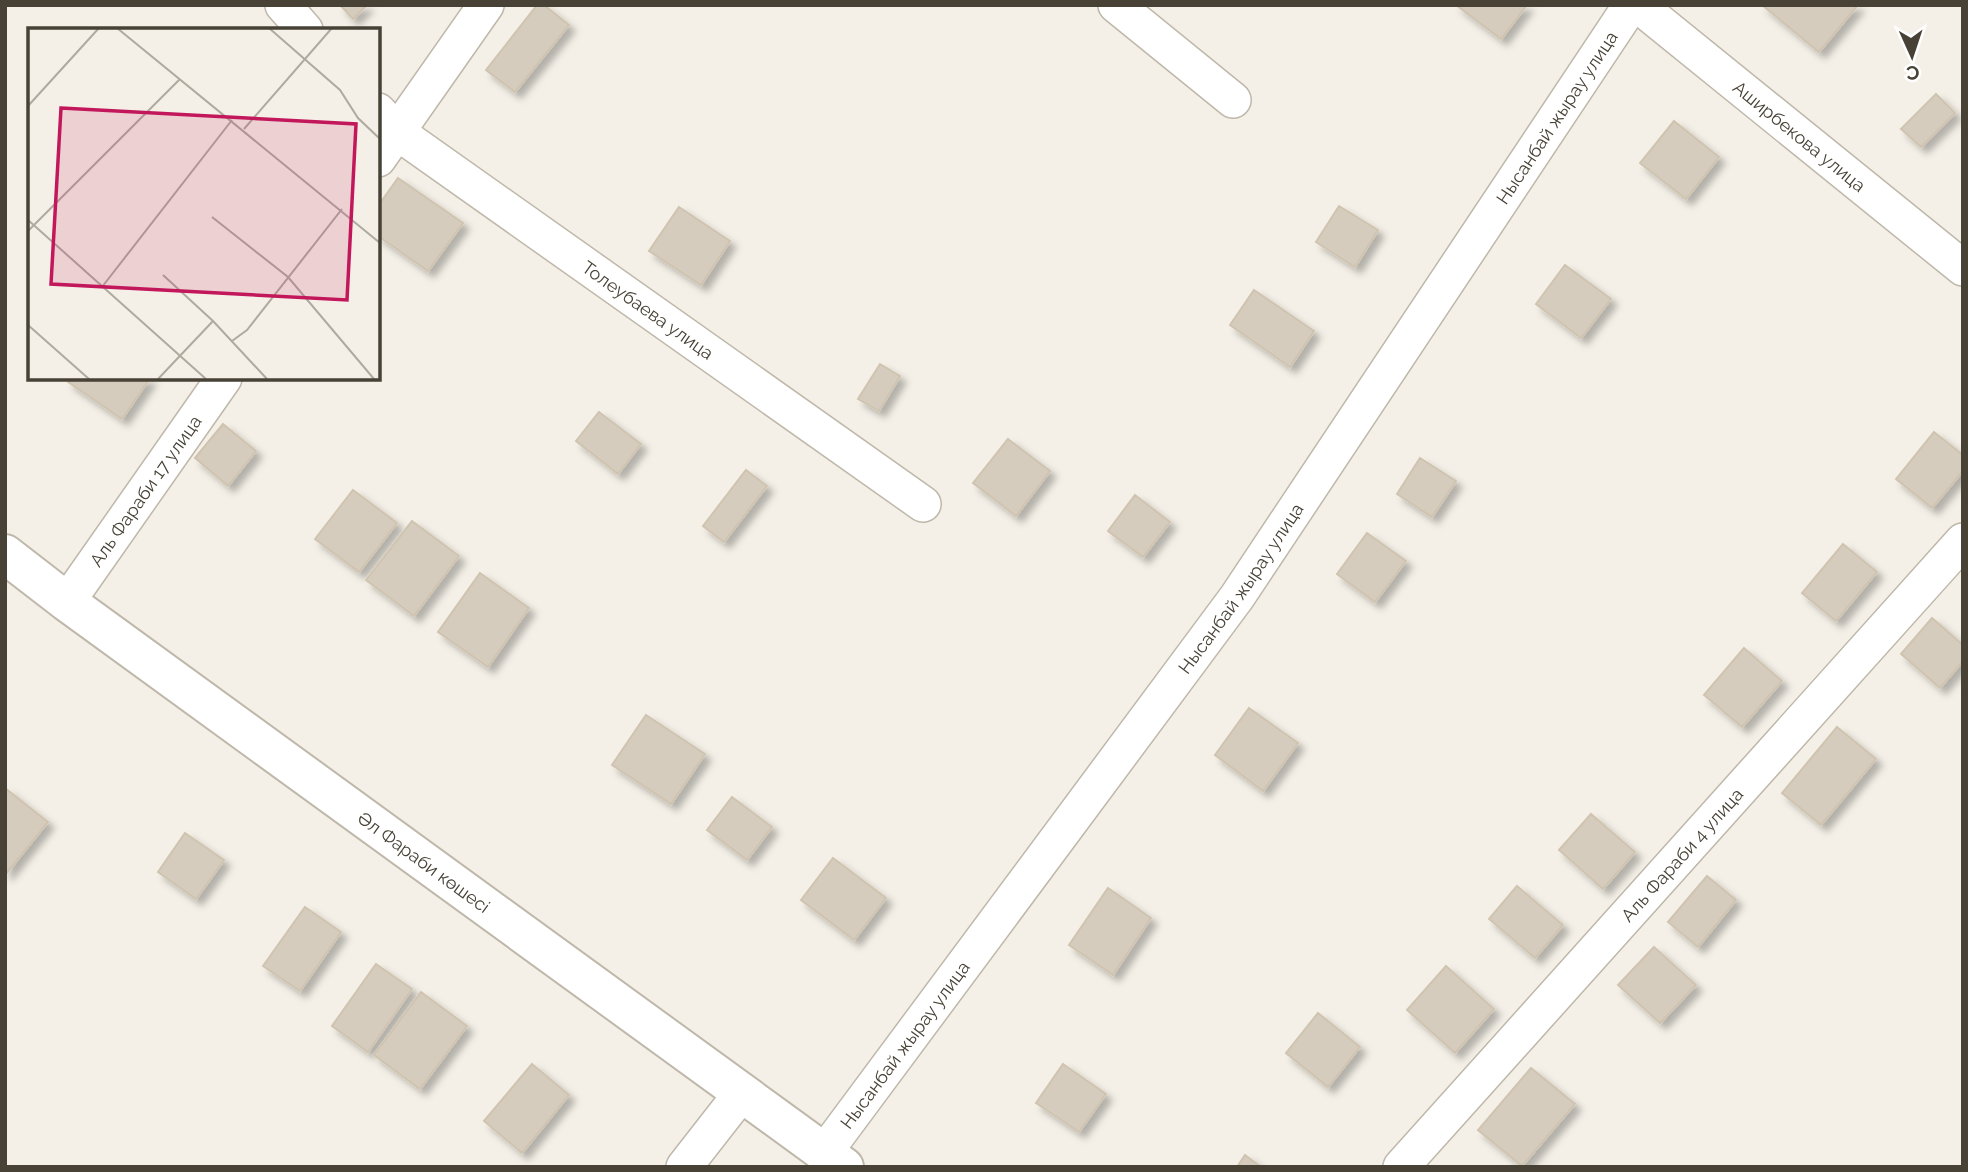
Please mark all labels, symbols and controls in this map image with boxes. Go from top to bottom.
north arrow [1877,21,1947,91]
street label: Нысанбай жырау улица [1491,27,1621,208]
inset map [28,28,380,380]
text: С [1906,62,1920,84]
street label: Аширбекова улица [1729,76,1870,196]
street label: Толеубаева улица [579,256,718,363]
street label: Аль Фараби 17 улица [85,411,205,570]
street label: Нысанбай жырау улица [1174,499,1307,677]
street label: Аль Фараби 4 улица [1616,783,1747,926]
street label: Әл Фараби көшесі [354,807,494,917]
street label: Нысанбай жырау улица [835,957,974,1132]

